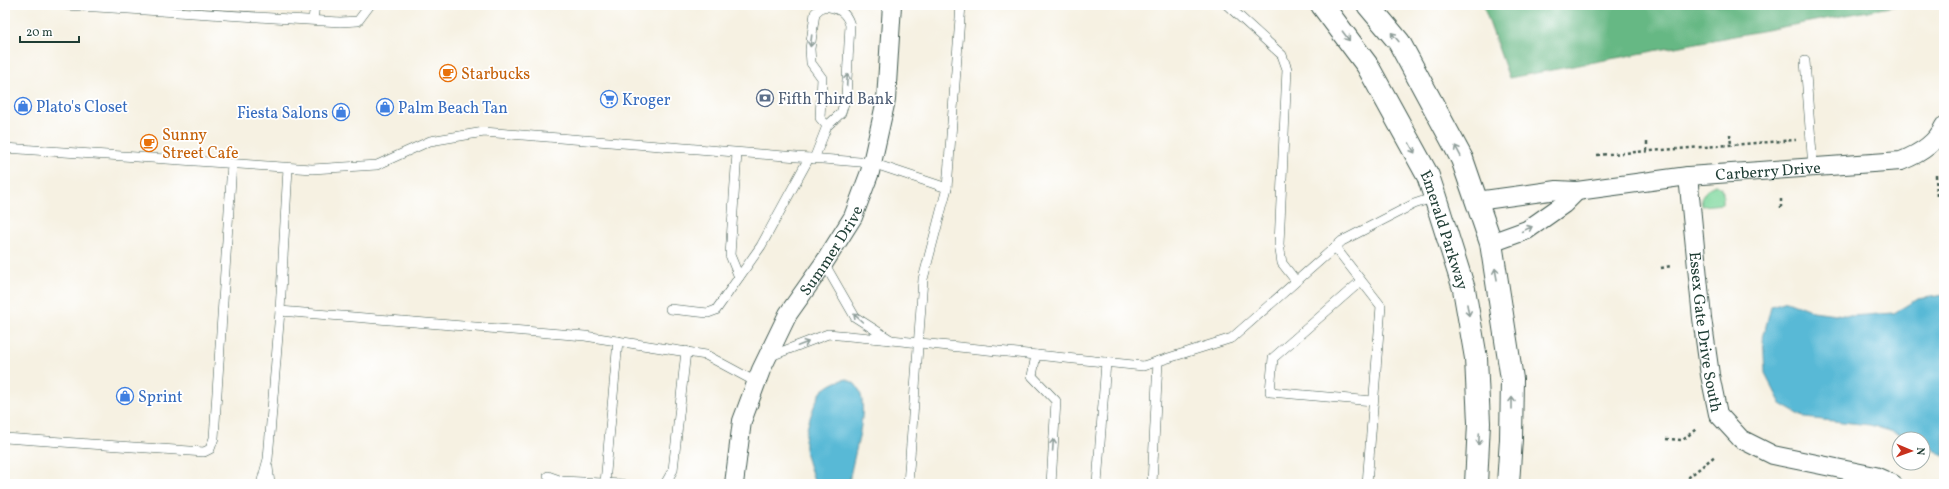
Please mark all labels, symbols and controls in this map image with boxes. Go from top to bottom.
scale bar [20,18,79,44]
text: 20 m [26,25,53,41]
one-way arrow [1341,31,1350,42]
one-way arrow [1390,32,1399,42]
one-way arrow [807,34,815,47]
cafe icon: Starbucks [438,63,458,83]
place label: Starbucks [461,64,530,86]
one-way arrow [844,74,851,87]
bank icon: Fifth Third Bank [755,88,775,108]
supermarket icon: Kroger [599,89,619,109]
place label: Fifth Third Bank [778,89,893,111]
place label: Kroger [622,90,671,112]
shop icon: Plato's Closet [13,96,33,116]
place label: Plato's Closet [36,97,128,119]
shop icon: Palm Beach Tan [375,97,395,117]
place label: Palm Beach Tan [398,98,508,120]
shop icon: Fiesta Salons [331,102,351,122]
place label: Fiesta Salons [237,103,328,125]
place label: Sunny Street Cafe [162,125,239,165]
cafe icon: Sunny Street Cafe [139,133,159,153]
one-way arrow [1409,141,1417,153]
one-way arrow [1453,145,1461,157]
street label: Carberry Drive [1715,158,1822,187]
street label: Emerald Parkway [1414,167,1473,293]
street label: Summer Drive [795,203,869,301]
one-way arrow [1521,225,1533,232]
street label: Essex Gate Drive South [1683,251,1726,415]
one-way arrow [1492,268,1500,281]
one-way arrow [1464,303,1472,316]
one-way arrow [853,313,863,322]
one-way arrow [796,339,808,347]
shop icon: Sprint [115,386,135,406]
place label: Sprint [138,387,183,409]
one-way arrow [1508,397,1516,410]
north arrow [1891,431,1931,471]
one-way arrow [1475,432,1482,445]
one-way arrow [1050,439,1057,452]
text: N [1912,447,1927,456]

